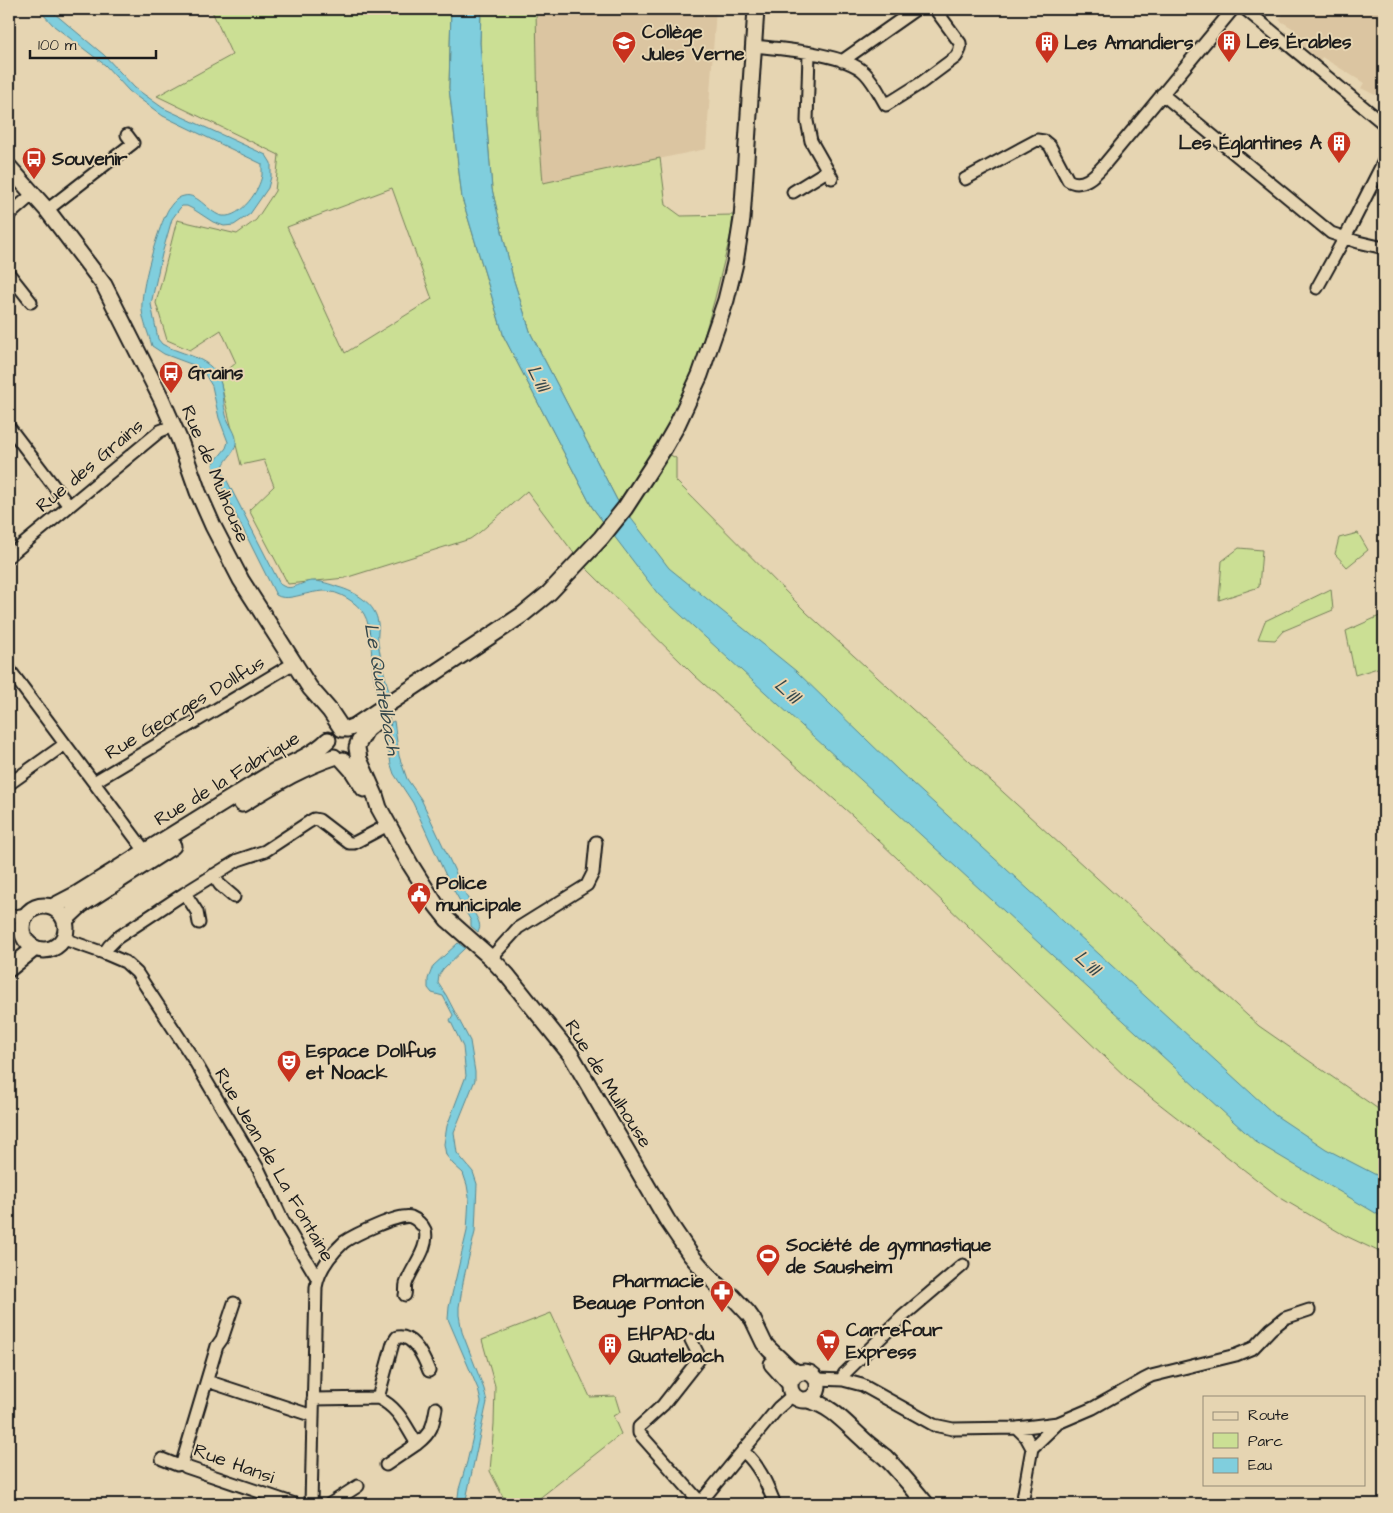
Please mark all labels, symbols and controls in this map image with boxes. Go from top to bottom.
place label: Collège Jules Verne [641,19,745,68]
scale bar [30,28,156,60]
building icon: Les Érables [1216,29,1242,63]
place label: Les Érables [1246,29,1352,56]
school or university icon: Collège Jules Verne [611,30,637,64]
building icon: Les Amandiers [1034,30,1060,64]
place label: Les Amandiers [1064,30,1194,57]
text: 100 m [38,35,77,56]
place label: Les Églantines A [1179,130,1323,158]
building icon: Les Églantines A [1326,130,1352,164]
bus stop icon: Souvenir [21,146,47,180]
place label: Souvenir [51,146,128,173]
bus stop icon: Grains [158,360,184,394]
place label: Grains [188,360,244,387]
water label: L'Ill [520,360,558,399]
street label: Rue de Mulhouse [174,401,256,547]
street label: Rue des Grains [30,413,150,519]
water label: Le Quatelbach [357,621,408,758]
street label: Rue Georges Dollfus [100,649,271,767]
water label: L'Ill [768,672,808,712]
street label: Rue de la Fabrique [149,725,305,833]
place label: Police municipale [436,870,522,919]
public building icon: Police municipale [406,881,432,915]
water label: L'Ill [1068,944,1108,984]
street label: Rue de Mulhouse [558,1015,658,1153]
place label: Espace Dollfus et Noack [306,1038,437,1087]
theatre icon: Espace Dollfus et Noack [276,1049,302,1083]
street label: Rue Jean de La Fontaine [207,1063,341,1267]
place label: Société de gymnastique de Sausheim [785,1232,992,1281]
sports icon: Société de gymnastique de Sausheim [755,1243,781,1277]
place label: Pharmacie Beauge Ponton [573,1268,705,1318]
pharmacy icon: Pharmacie Beauge Ponton [709,1279,735,1313]
place label: Carrefour Express [846,1317,943,1366]
place label: EHPAD du Quatelbach [628,1321,724,1370]
supermarket icon: Carrefour Express [815,1328,841,1362]
building icon: EHPAD du Quatelbach [597,1332,623,1366]
legend [1203,1396,1366,1486]
text: Route [1248,1405,1289,1426]
text: Parc [1248,1431,1283,1452]
street label: Rue Hansi [190,1437,278,1491]
text: Eau [1248,1455,1273,1476]

